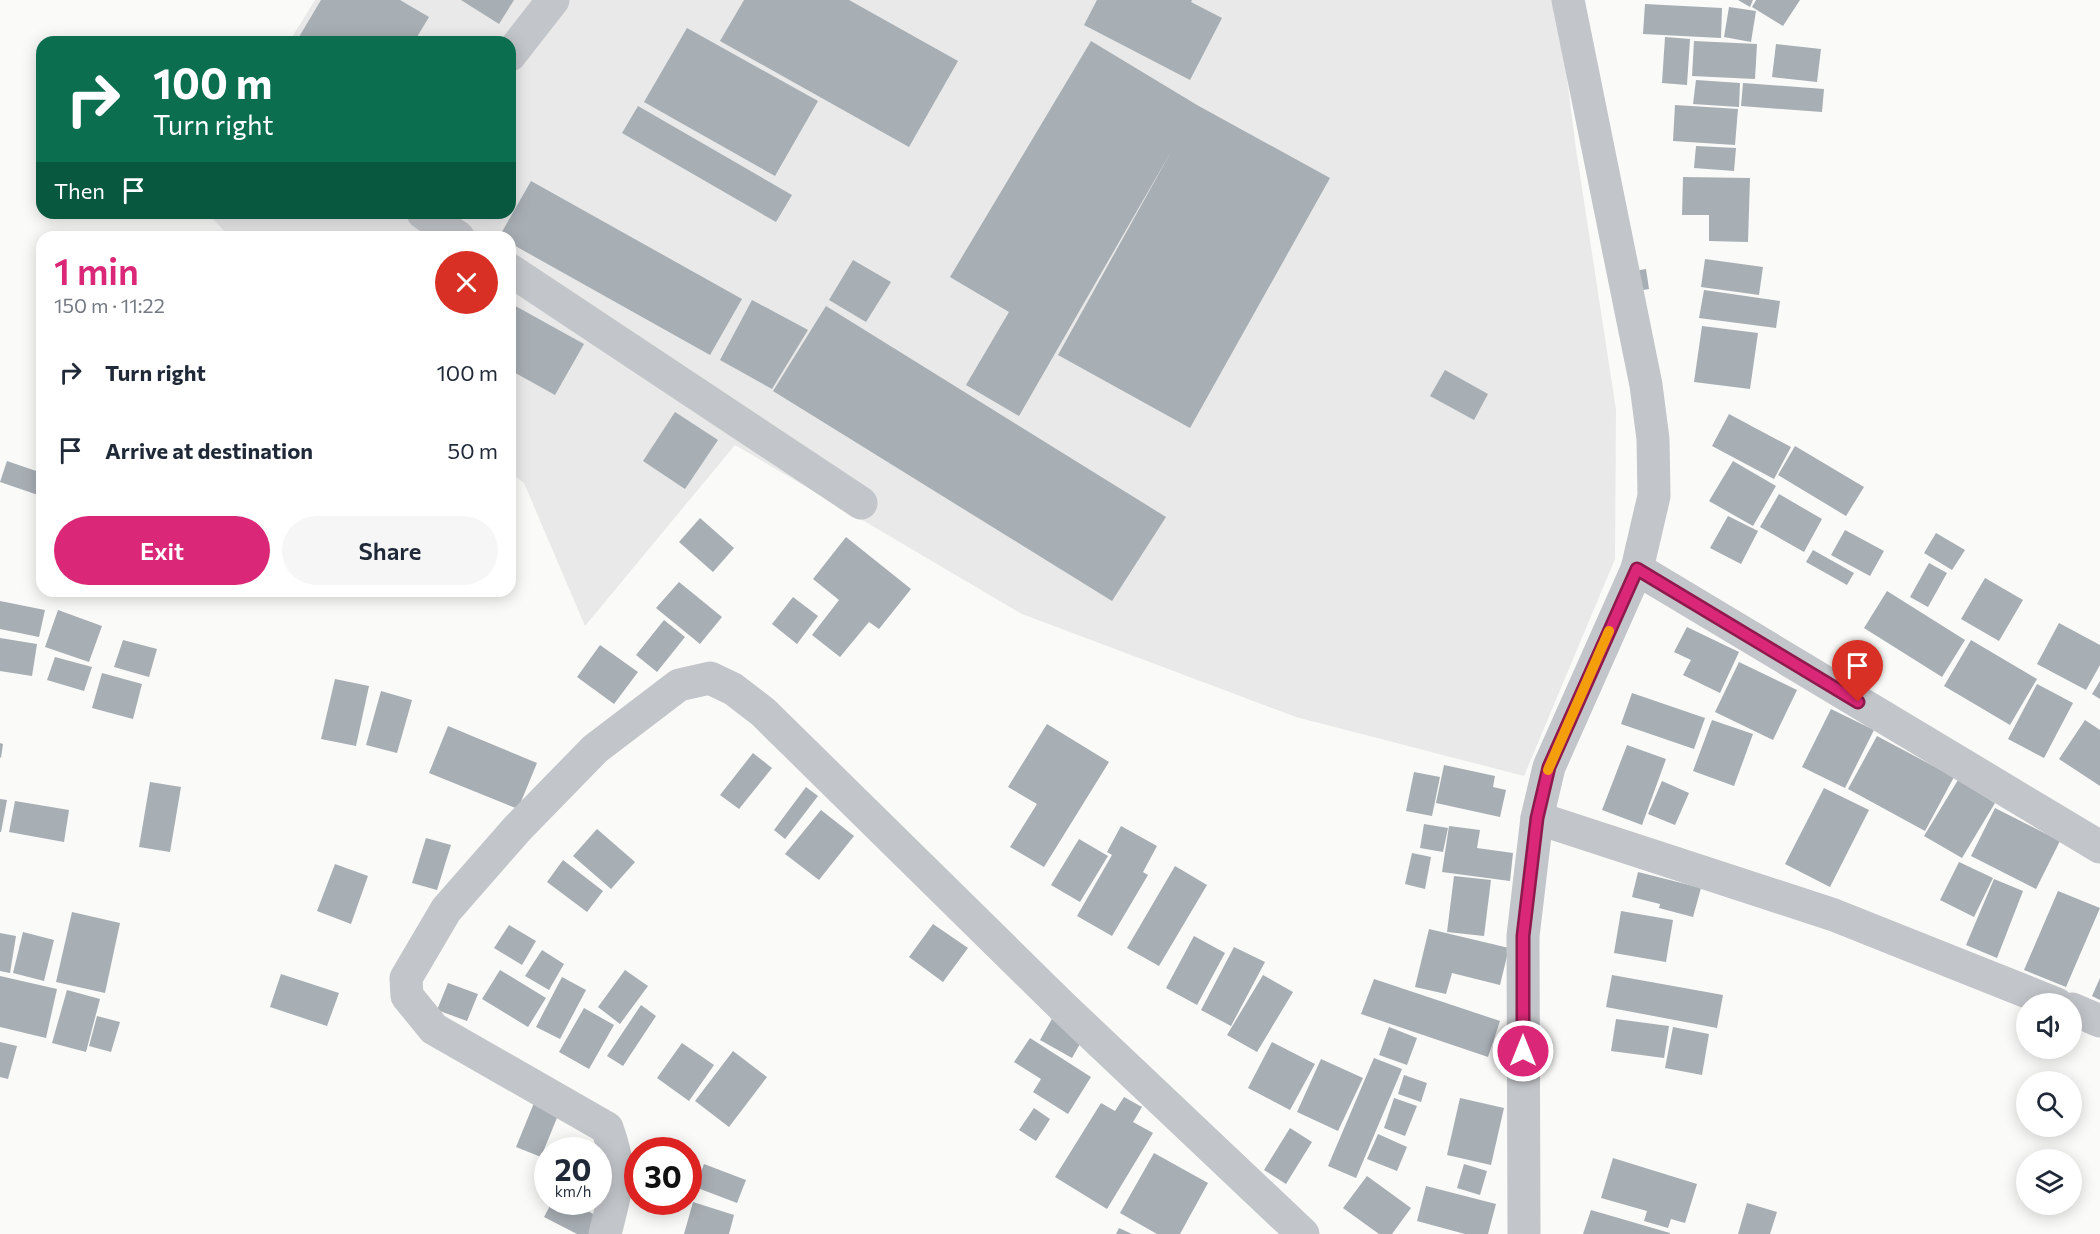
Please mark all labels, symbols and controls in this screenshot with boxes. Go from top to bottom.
text: 100 m [153,56,273,108]
icon: right [54,60,132,138]
text: Turn right [153,108,273,141]
icon: arrive [117,174,150,207]
text: Then [54,177,105,204]
text: 1 min [54,248,139,292]
button: close [435,251,498,314]
text: 150 m · 11:22 [54,293,165,317]
icon: right [54,356,87,389]
text: Turn right [105,359,206,386]
text: 100 m [436,359,498,386]
icon: arrive [54,434,87,467]
text: Arrive at destination [105,437,313,464]
text: 50 m [448,437,498,464]
button: Exit [54,516,270,585]
button: Share [282,516,498,585]
pin [1832,640,1883,702]
icon: arrive [1841,649,1874,682]
map controls [2016,993,2082,1215]
button: sound [2016,993,2082,1059]
position arrow [1491,1019,1555,1083]
button: search [2016,1071,2082,1137]
speed limit sign: 30 [624,1137,702,1215]
button: layers [2016,1149,2082,1215]
text: 20 [555,1150,591,1187]
text: km/h [555,1182,591,1200]

